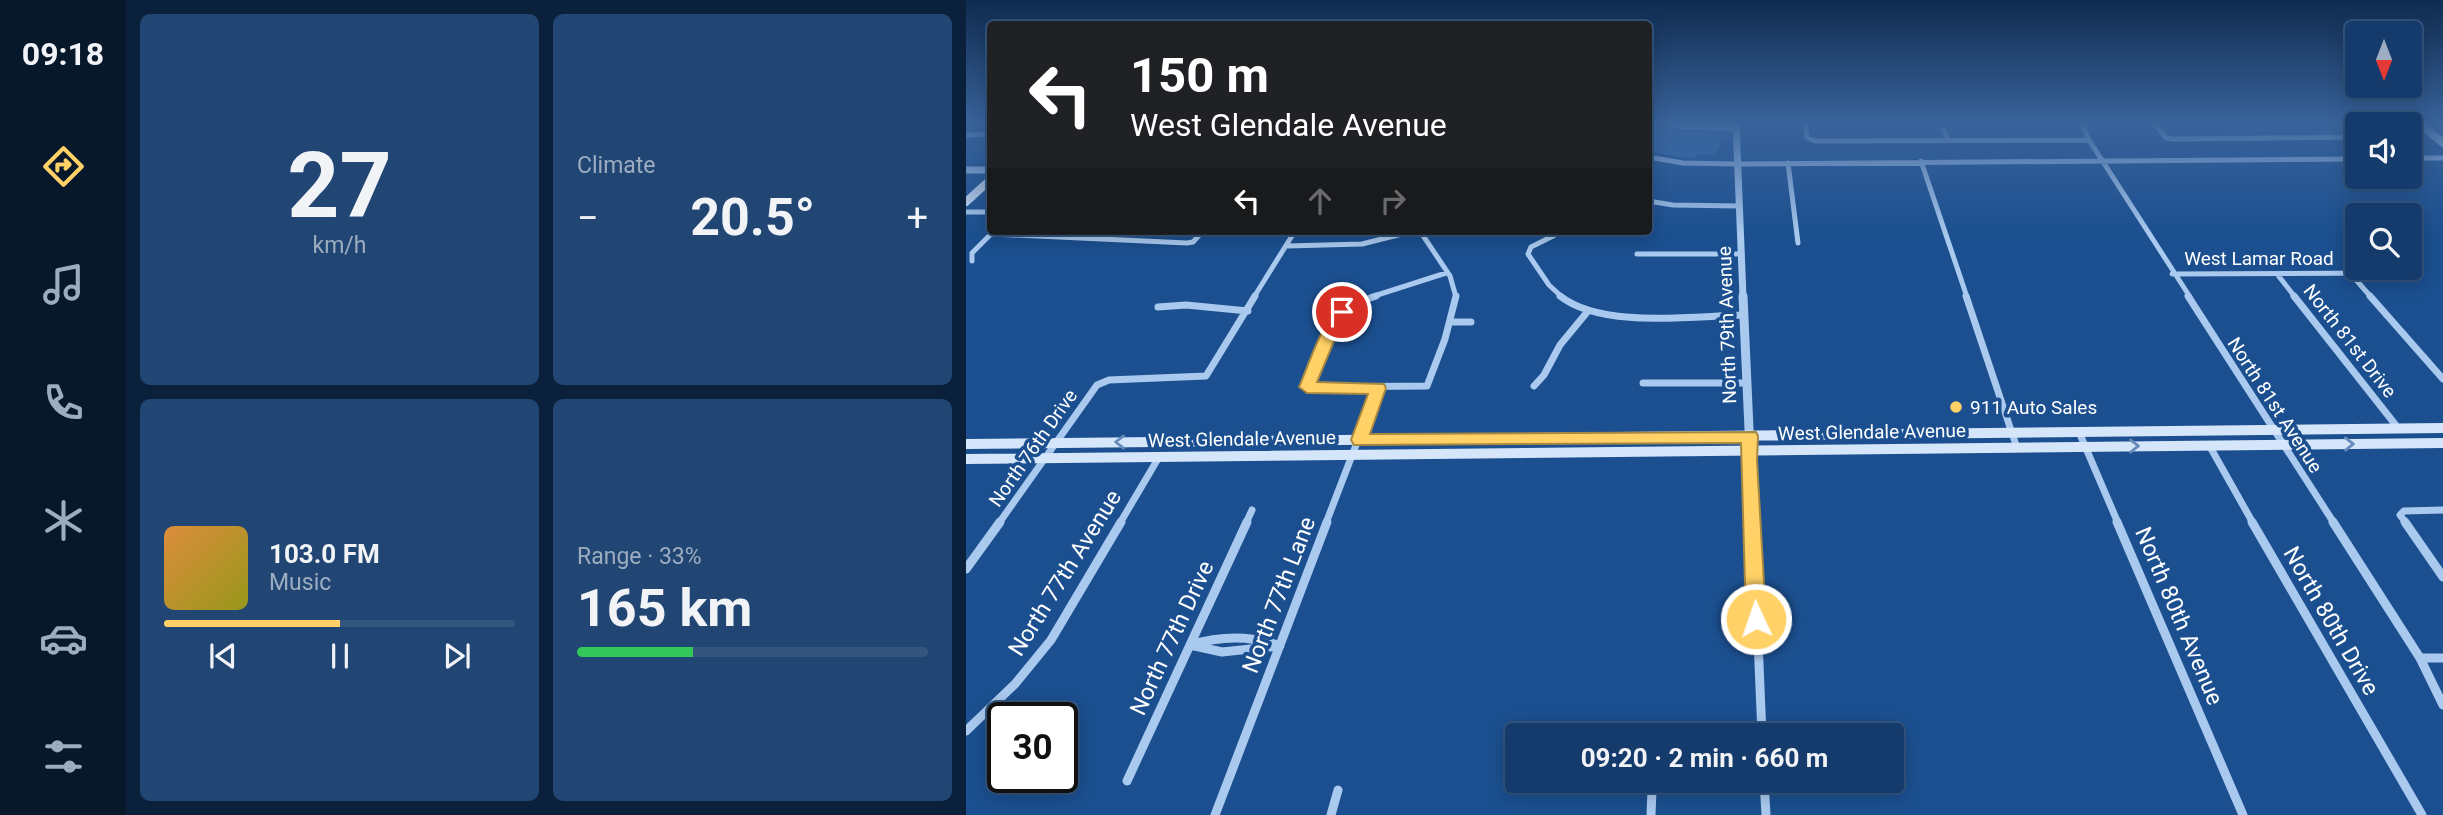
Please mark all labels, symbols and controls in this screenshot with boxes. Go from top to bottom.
north arrow [2345,21,2422,98]
map controls [2345,21,2422,280]
text: 09:18 [22,35,104,73]
text: 150 m [1130,47,1269,104]
icon: left [1015,49,1106,140]
text: West Glendale Avenue [1130,106,1447,144]
button: sound [2345,112,2422,189]
text: 27 [287,133,392,239]
icon: directions [39,142,88,191]
text: Climate [577,152,656,179]
icon: left [1228,182,1266,220]
icon: ahead [1301,182,1339,220]
icon: right [1374,182,1412,220]
text: 20.5° [690,187,815,248]
text: − [577,196,599,240]
text: + [906,196,928,240]
button: search [2345,203,2422,280]
text: km/h [313,232,367,259]
street label: North 79th Avenue [1713,246,1741,404]
street label: West Lamar Road [2184,247,2334,270]
icon: music [39,260,88,309]
street label: North 81st Drive [2299,280,2401,402]
pin [1312,282,1372,342]
icon: arrive [1323,293,1361,331]
street label: North 81st Avenue [2223,333,2327,477]
icon: phone [39,378,88,427]
street label: North 76th Drive [984,385,1082,511]
place label: 911 Auto Sales [1970,396,2097,419]
marker: 911 Auto Sales [1948,399,1964,415]
street label: West Glendale Avenue [1778,419,1966,445]
street label: West Glendale Avenue [1148,426,1336,452]
one-way arrow [1114,434,1124,450]
one-way arrow [2345,436,2355,452]
one-way arrow [2129,439,2140,454]
street label: North 77th Avenue [1003,485,1127,661]
icon: climate [39,496,88,545]
street label: North 77th Lane [1237,513,1321,677]
street label: North 80th Avenue [2129,523,2229,709]
text: 103.0 FM [269,539,380,569]
street label: North 80th Drive [2278,542,2384,700]
text: Range · 33% [577,543,702,570]
street label: North 77th Drive [1124,557,1220,719]
text: Music [269,569,331,596]
text: 165 km [577,578,752,639]
position arrow [1719,582,1793,656]
icon: car [39,614,88,663]
icon: previous [204,637,242,675]
icon: pause [321,637,359,675]
icon: next [438,637,476,675]
speed limit sign: 30 [987,702,1078,793]
icon: filters [39,732,88,781]
text: 09:20 · 2 min · 660 m [1581,743,1828,773]

